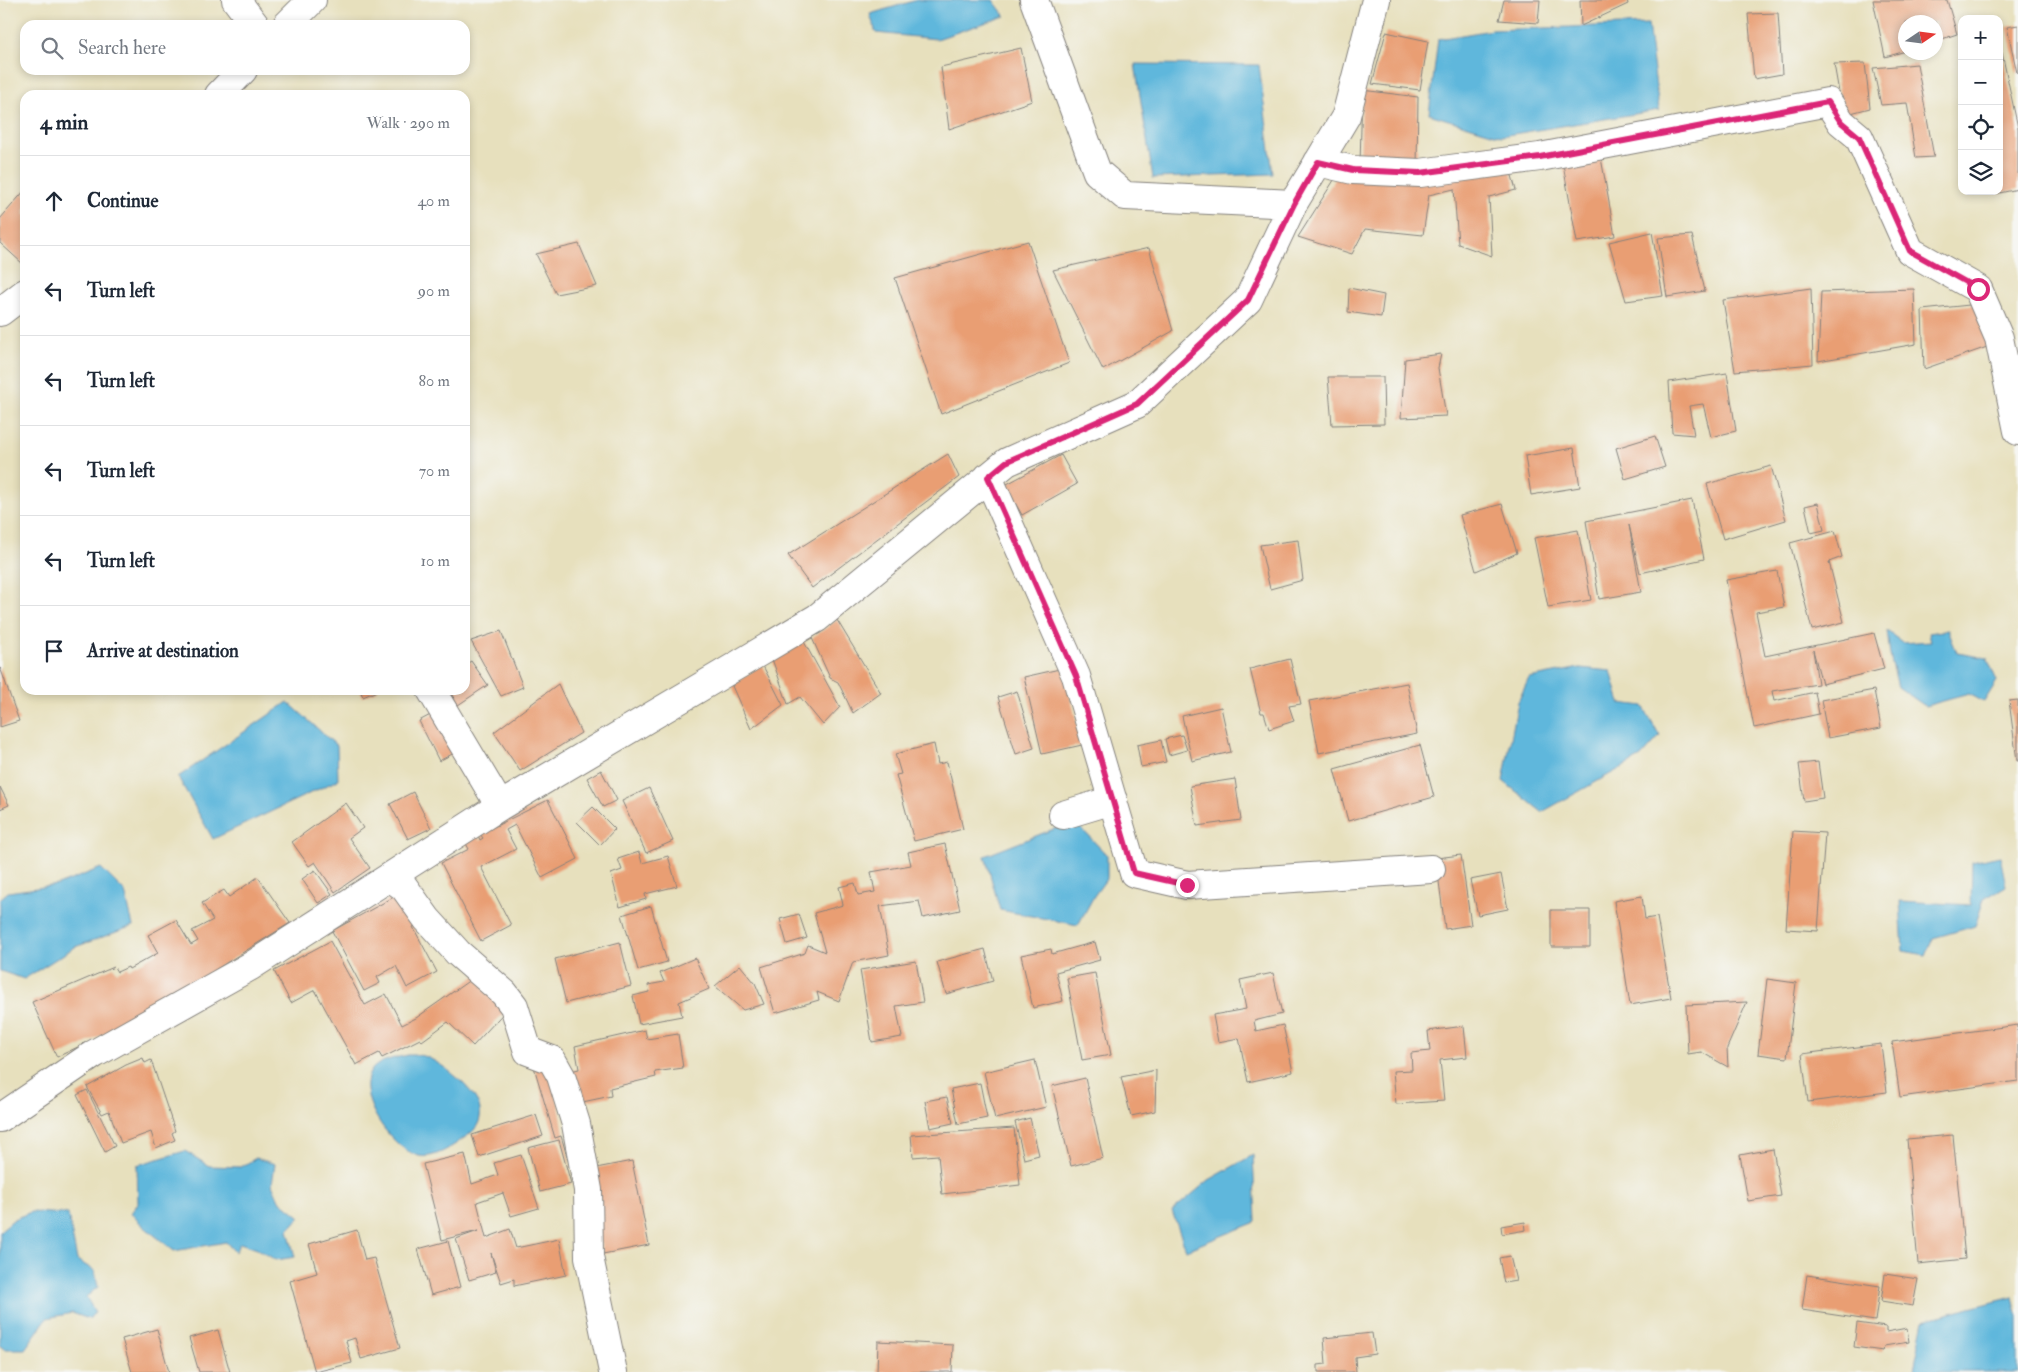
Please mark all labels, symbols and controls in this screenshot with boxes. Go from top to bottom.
north arrow [1898,15,1943,60]
map controls [1958,15,2003,195]
button: + [1958,15,2003,60]
search box [20,20,470,75]
icon: search [38,34,66,62]
text: Search here [78,36,166,60]
button: − [1958,60,2003,105]
button: locate [1958,105,2003,150]
text: 4 min [40,109,88,136]
text: Walk · 290 m [367,113,450,133]
button: layers [1958,150,2003,195]
icon: ahead [40,187,68,215]
text: Continue [87,189,158,213]
text: 40 m [417,191,450,211]
icon: left [40,277,68,305]
route start [1967,278,1990,301]
text: Turn left [87,279,155,303]
text: 90 m [418,281,450,301]
icon: left [40,367,68,395]
text: Turn left [87,369,155,393]
text: 80 m [419,371,450,391]
icon: left [40,457,68,485]
text: Turn left [87,459,155,483]
text: 70 m [419,461,450,481]
icon: left [40,547,68,575]
text: Turn left [87,549,155,573]
text: 10 m [420,551,450,571]
icon: arrive [40,637,68,665]
text: Arrive at destination [87,639,239,663]
route end [1176,874,1199,897]

